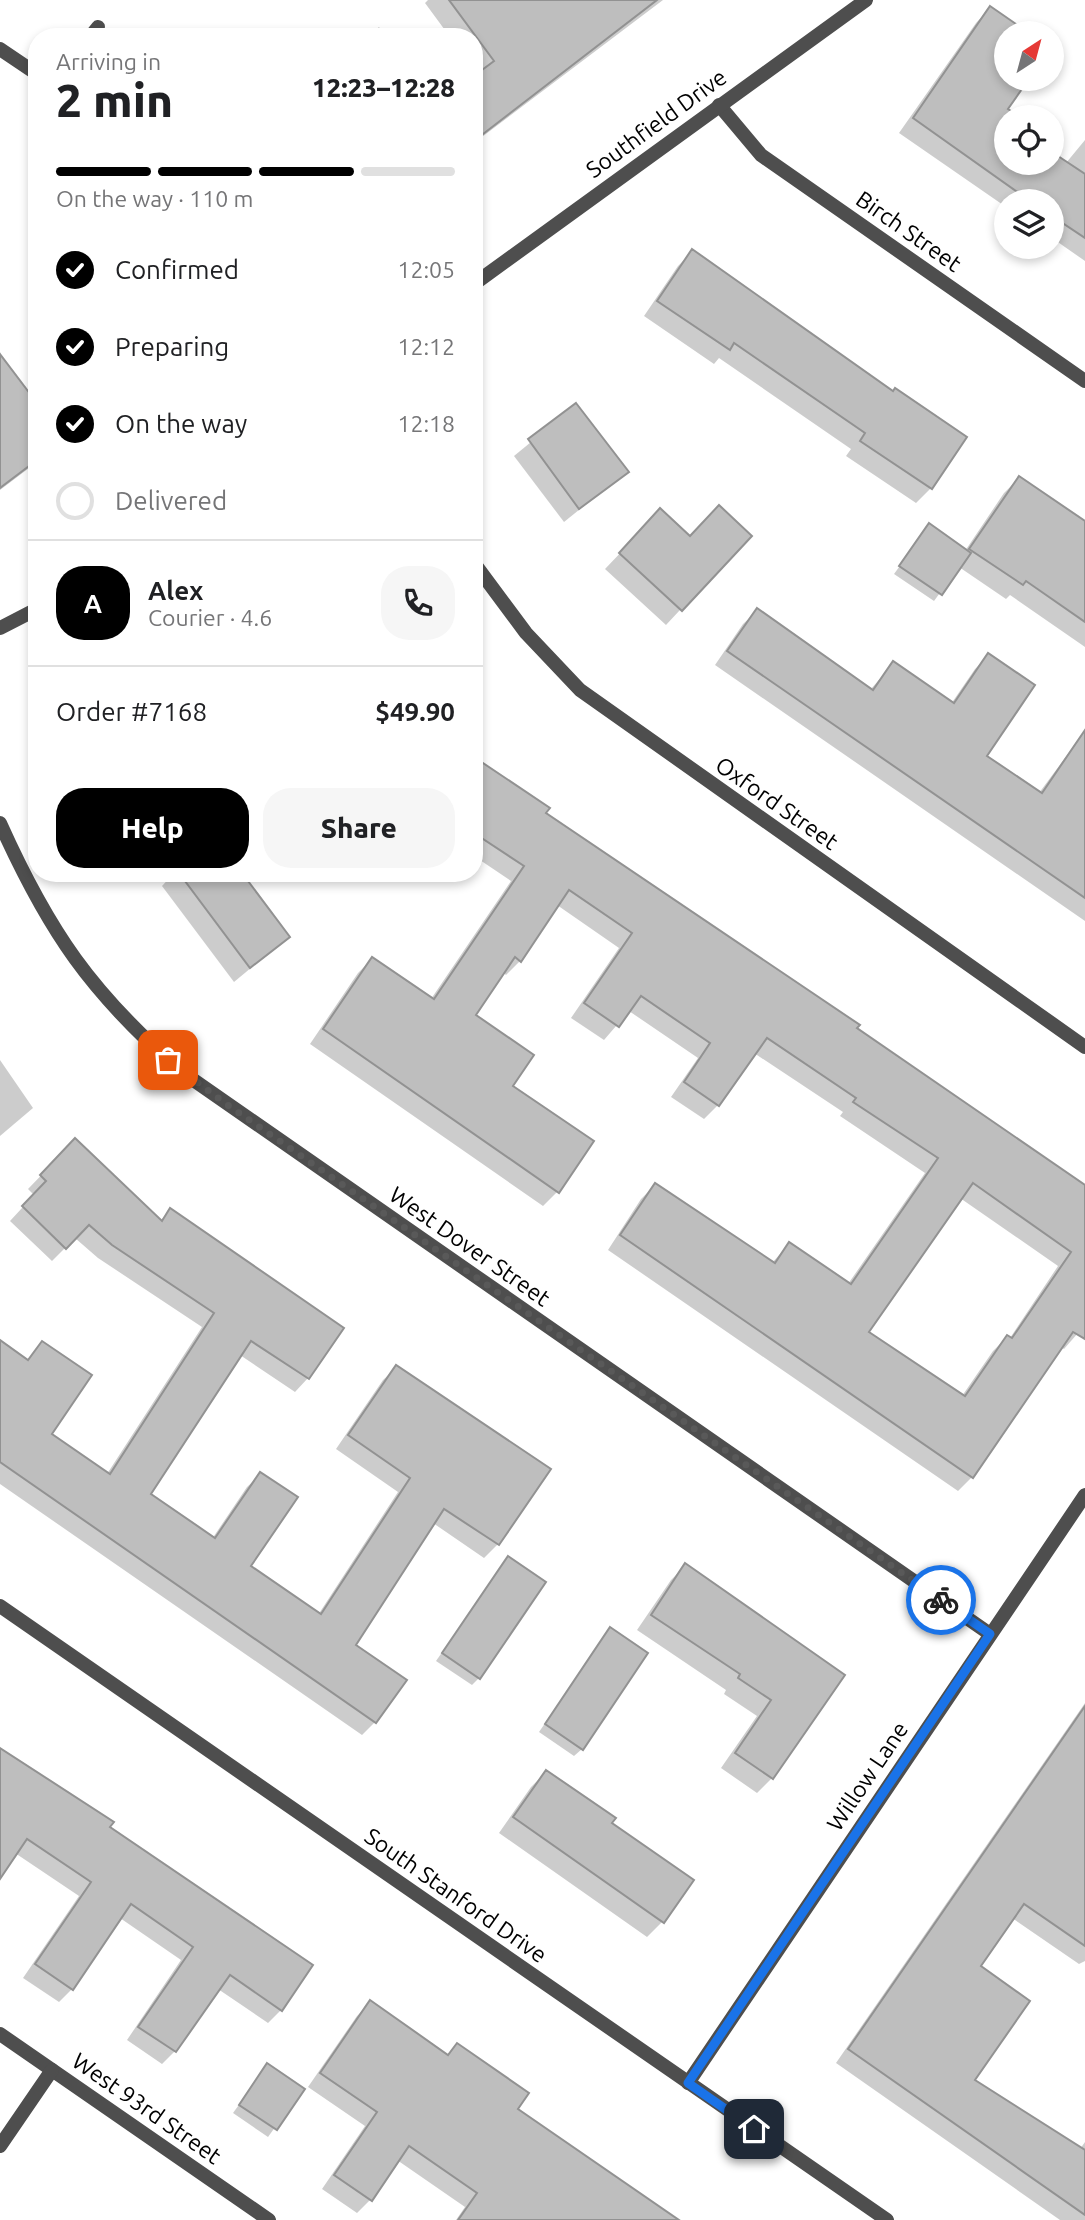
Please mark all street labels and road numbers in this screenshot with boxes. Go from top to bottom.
street label: Southfield Drive [581,64,731,182]
street label: Birch Street [852,186,966,276]
street label: Oxford Street [711,752,843,854]
street label: West Dover Street [385,1181,555,1311]
street label: Willow Lane [822,1717,912,1835]
street label: South Stanford Drive [360,1823,552,1967]
street label: West 93rd Street [68,2047,226,2169]

